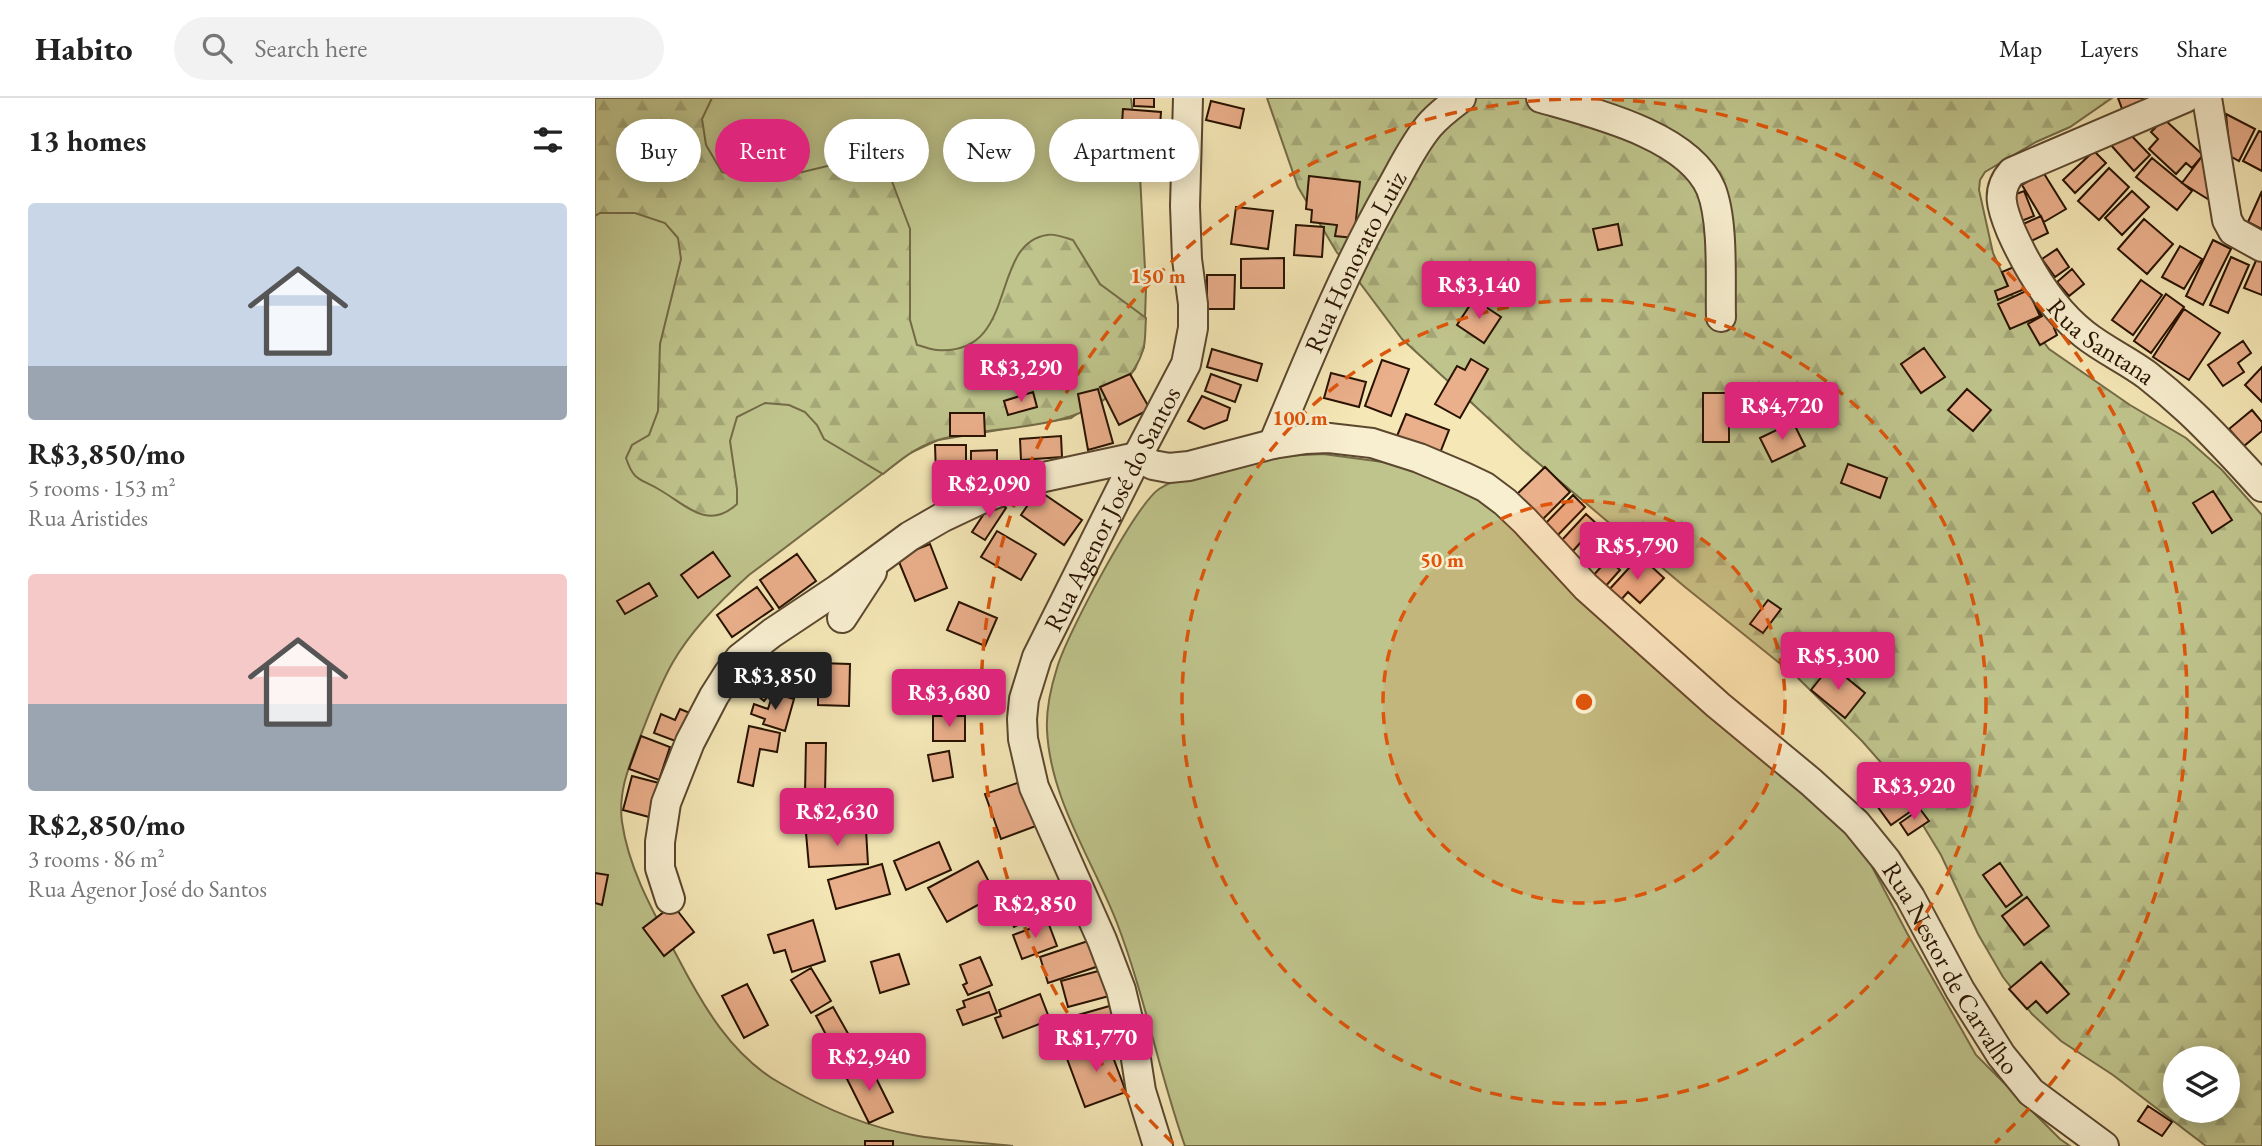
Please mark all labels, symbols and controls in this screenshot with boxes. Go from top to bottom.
search box [174,17,664,80]
text: Habito [35,27,132,70]
icon: search [198,29,236,67]
text: Search here [254,31,367,65]
text: Map [1999,33,2042,64]
text: Layers [2080,33,2139,64]
text: Share [2177,33,2227,64]
chip: Buy [616,119,701,182]
chip: Rent [715,119,810,182]
chip: Filters [824,119,929,182]
chip: New [943,119,1035,182]
chip: Apartment [1049,119,1199,182]
text: 13 homes [28,121,146,160]
icon: filters [529,121,567,159]
street label: Rua Honorato Luiz [1296,165,1414,358]
icon: home [235,248,361,374]
text: 150 m [1130,262,1186,289]
pin: R$3,140 [1414,262,1544,321]
text: R$3,140 [1438,269,1520,299]
street label: Rua Santana [2039,291,2163,393]
pin: R$3,290 [956,344,1086,404]
text: R$3,290 [980,352,1062,382]
street label: Rua Agenor José do Santos [1036,380,1188,637]
pin: R$4,720 [1717,382,1847,442]
text: R$4,720 [1741,390,1823,420]
text: 100 m [1272,404,1328,431]
text: R$3,850/mo [28,434,185,473]
pin: R$2,090 [924,460,1054,520]
text: R$2,090 [948,468,1030,498]
text: 5 rooms · 153 m² [28,473,176,503]
text: Rua Aristides [28,503,148,533]
pin: R$5,790 [1572,522,1702,582]
text: R$5,790 [1596,530,1678,560]
text: 50 m [1420,546,1464,573]
icon: home [235,619,361,745]
pin: R$5,300 [1773,632,1903,692]
text: R$5,300 [1797,640,1879,670]
pin: R$3,850 [710,652,840,712]
text: R$3,850 [734,660,816,690]
pin: R$3,680 [884,670,1014,729]
text: R$3,680 [908,677,990,707]
centre of rings [1572,690,1596,714]
pin: R$3,920 [1849,762,1979,822]
text: R$3,920 [1873,770,1955,800]
pin: R$2,630 [772,788,902,848]
text: R$2,630 [796,796,878,826]
text: R$2,850/mo [28,805,185,844]
text: 3 rooms · 86 m² [28,844,165,874]
street label: Rua Nestor de Carvalho [1875,855,2027,1082]
text: Rua Agenor José do Santos [28,874,267,904]
pin: R$2,850 [970,880,1100,940]
text: R$2,850 [994,888,1076,918]
pin: R$1,770 [1031,1014,1161,1074]
text: R$1,770 [1055,1022,1137,1052]
pin: R$2,940 [804,1034,934,1093]
text: R$2,940 [828,1041,910,1071]
map controls [2163,1046,2240,1123]
button: layers [2163,1046,2240,1123]

